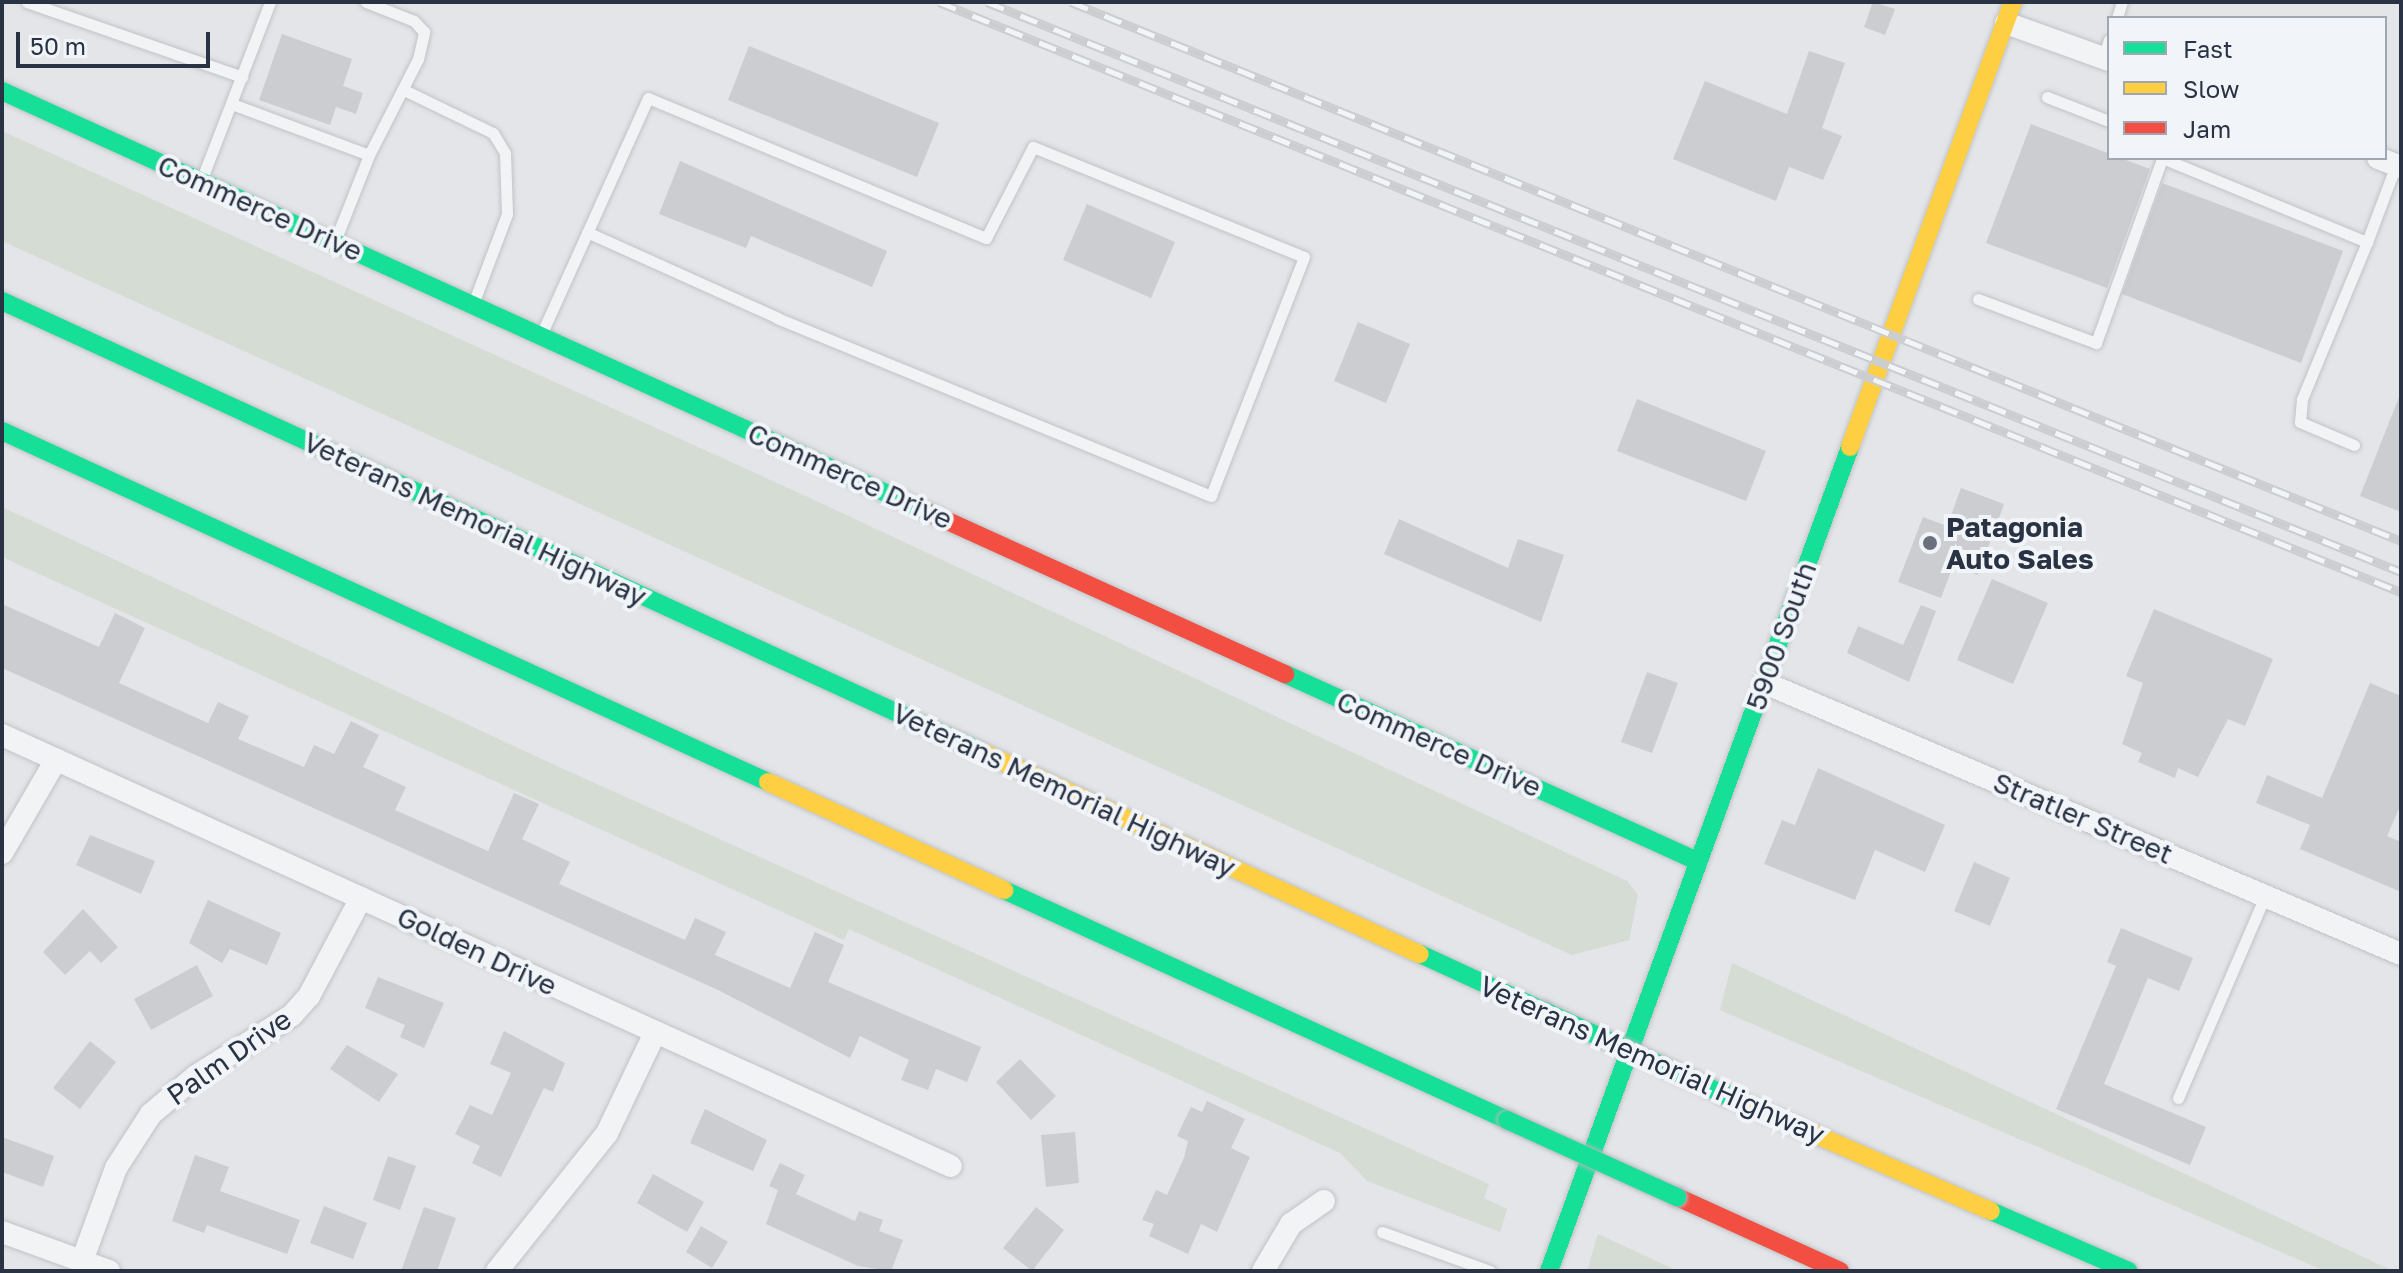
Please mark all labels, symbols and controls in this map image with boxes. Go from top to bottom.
scale bar [20,16,214,66]
legend [2107,16,2387,160]
text: 50 m [30,31,86,60]
text: Fast [2183,34,2233,63]
text: Slow [2183,74,2239,103]
text: Jam [2183,114,2231,143]
street label: Commerce Drive [153,148,367,268]
street label: Commerce Drive [743,416,957,536]
street label: Veterans Memorial Highway [298,425,652,613]
place label: Patagonia Auto Sales [1946,510,2094,576]
marker: Patagonia Auto Sales [1921,534,1939,552]
street label: 5900 South [1739,557,1823,715]
street label: Commerce Drive [1332,684,1546,804]
street label: Veterans Memorial Highway [887,696,1241,884]
street label: Stratler Street [1988,765,2178,871]
street label: Golden Drive [392,899,562,1003]
street label: Veterans Memorial Highway [1474,969,1830,1151]
street label: Palm Drive [160,1002,298,1112]

